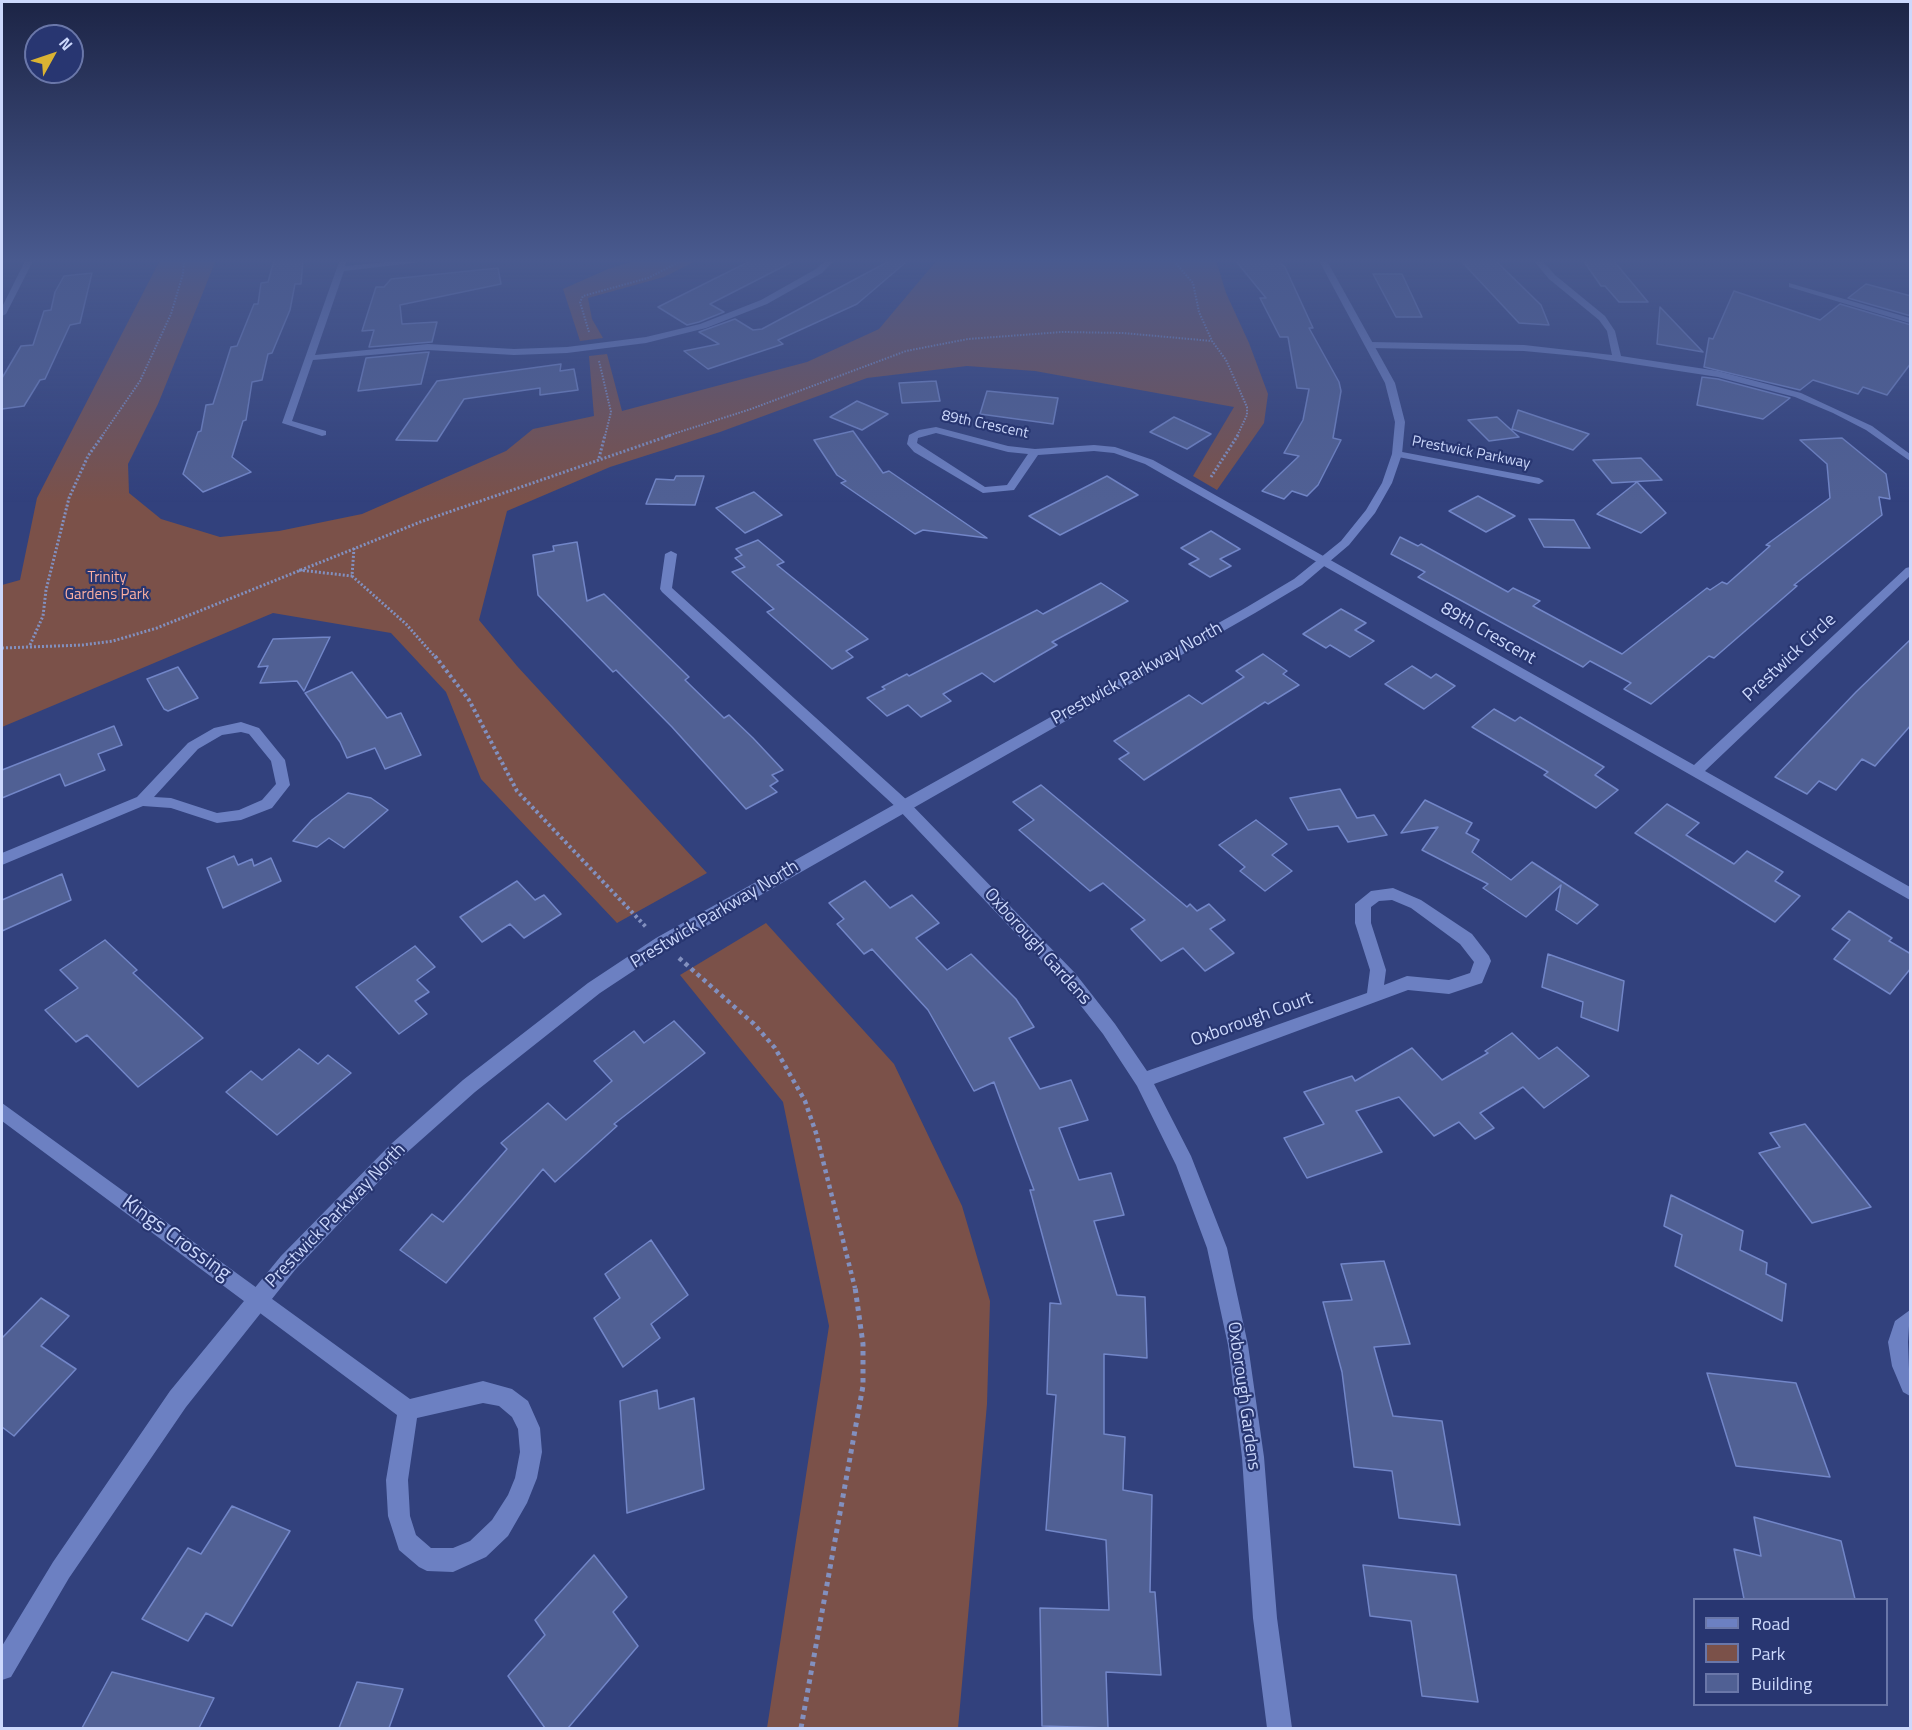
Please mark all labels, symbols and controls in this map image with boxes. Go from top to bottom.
north arrow [24,24,84,84]
text: N [53,32,79,56]
street label: 89th Crescent [940,407,1030,443]
street label: Prestwick Parkway [1410,433,1532,473]
park label: Trinity Gardens Park [65,569,149,604]
street label: 89th Crescent [1437,598,1539,670]
street label: Prestwick Circle [1739,609,1841,707]
street label: Prestwick Parkway North [1048,618,1226,730]
street label: Prestwick Parkway North [627,856,803,974]
street label: Oxborough Gardens [979,884,1095,1010]
street label: Oxborough Court [1188,988,1316,1052]
street label: Prestwick Parkway North [262,1139,410,1293]
street label: Kings Crossing [117,1191,235,1287]
street label: Oxborough Gardens [1222,1320,1264,1472]
legend [1693,1598,1888,1706]
text: Road [1751,1610,1790,1637]
text: Park [1751,1640,1785,1667]
text: Building [1751,1670,1812,1697]

